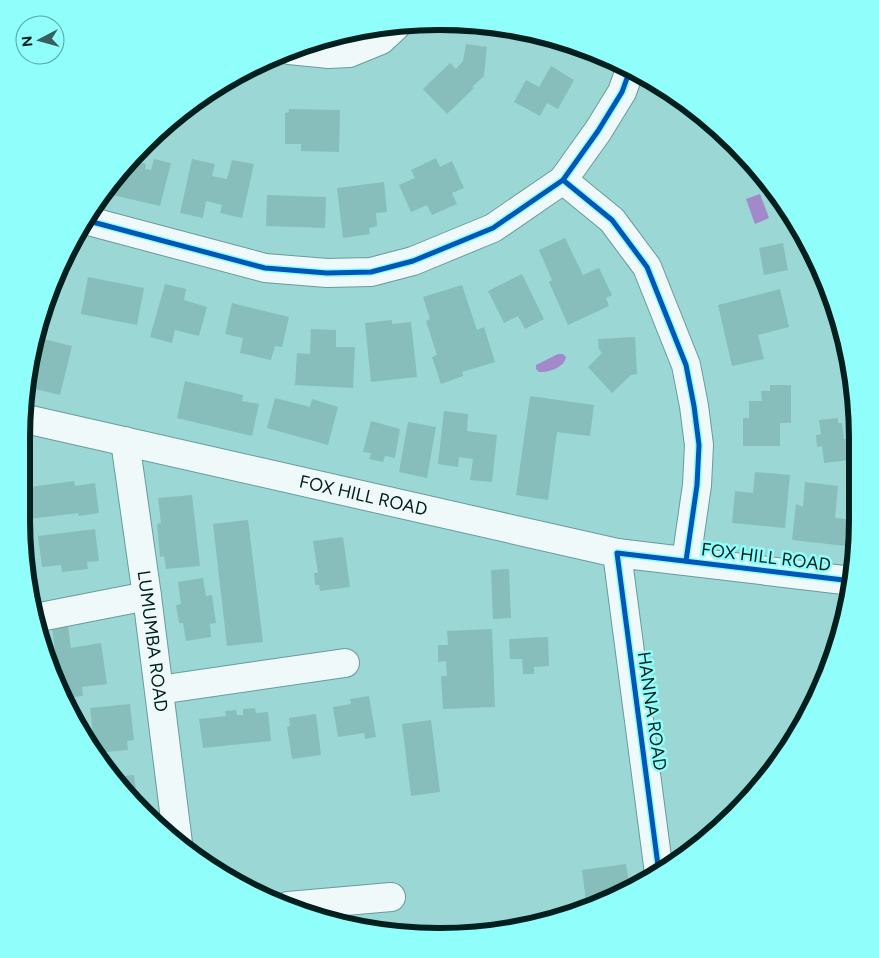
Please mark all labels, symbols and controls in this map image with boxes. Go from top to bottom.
north arrow [15,15,65,65]
text: N [19,35,37,48]
street label: FOX HILL ROAD [297,470,430,521]
street label: FOX HILL ROAD [700,538,832,576]
street label: LUMUMBA ROAD [132,569,172,713]
street label: HANNA ROAD [633,650,671,772]

